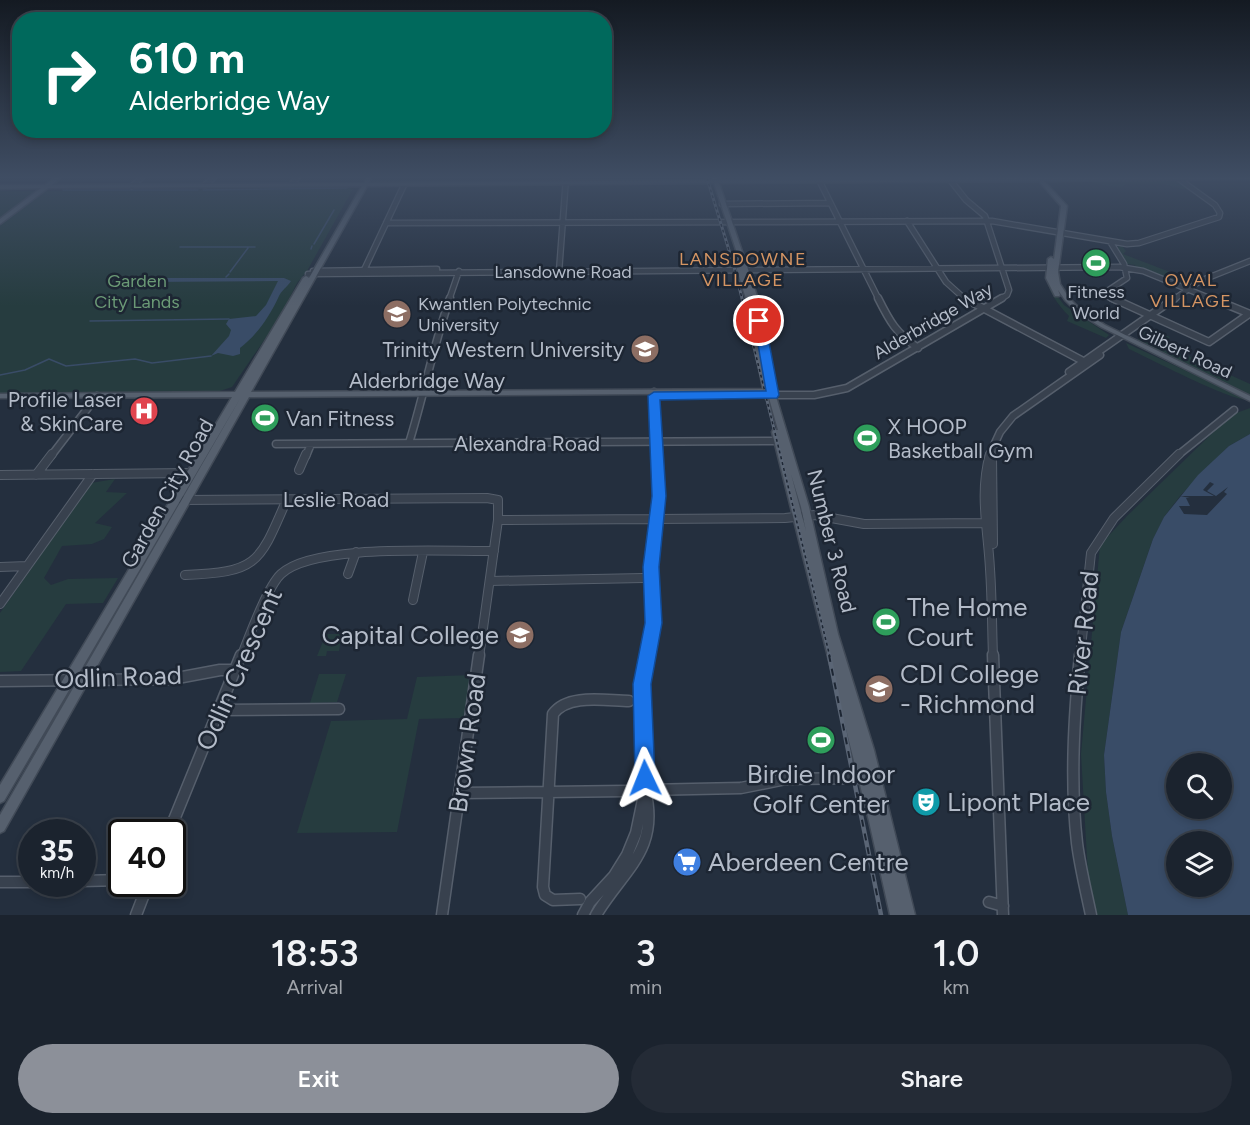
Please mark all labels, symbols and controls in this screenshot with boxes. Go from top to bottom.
text: 610 m [129,33,245,84]
icon: right [30,36,108,114]
text: Alderbridge Way [129,84,330,117]
sports icon: Fitness World [1080,247,1112,279]
district label: LANSDOWNE VILLAGE [679,248,807,291]
street label: Lansdowne Road [494,261,632,283]
district label: OVAL VILLAGE [1150,269,1232,312]
park label: Garden City Lands [94,270,180,313]
street label: Alderbridge Way [870,278,997,364]
place label: Fitness World [1067,281,1125,324]
place label: Kwantlen Polytechnic University [418,293,592,336]
pin [733,295,784,346]
school or university icon: Kwantlen Polytechnic University [381,298,413,330]
icon: arrive [742,304,775,337]
street label: Gilbert Road [1135,321,1235,383]
school or university icon: Trinity Western University [629,333,661,365]
place label: Trinity Western University [382,337,624,362]
street label: Alderbridge Way [349,368,505,393]
place label: Profile Laser & SkinCare [8,387,123,436]
hospital icon: Profile Laser & SkinCare [128,395,160,427]
sports icon: Van Fitness [249,402,281,434]
place label: Van Fitness [286,406,394,431]
street label: Garden City Road [116,414,218,572]
place label: X HOOP Basketball Gym [888,414,1033,463]
sports icon: X HOOP Basketball Gym [851,422,883,454]
street label: Alexandra Road [454,431,600,456]
street label: Number 3 Road [802,467,862,615]
street label: Leslie Road [283,487,389,512]
street label: River Road [1061,569,1105,697]
street label: Odlin Crescent [189,583,289,755]
place label: The Home Court [907,591,1027,653]
sports icon: The Home Court [870,606,902,638]
place label: Capital College [322,619,499,651]
school or university icon: Capital College [504,619,536,651]
place label: CDI College - Richmond [900,658,1039,720]
street label: Odlin Road [54,659,182,695]
street label: Brown Road [441,671,493,815]
school or university icon: CDI College - Richmond [863,673,895,705]
sports icon: Birdie Indoor Golf Center [805,724,837,756]
position arrow [613,746,677,810]
map controls [1166,753,1232,897]
button: search [1166,753,1232,819]
place label: Birdie Indoor Golf Center [747,758,895,820]
theatre icon: Lipont Place [910,786,942,818]
place label: Lipont Place [947,786,1090,818]
speed limit sign: 40 [108,819,186,897]
button: layers [1166,831,1232,897]
text: 35 [40,832,74,869]
supermarket icon: Aberdeen Centre [671,846,703,878]
place label: Aberdeen Centre [708,846,909,878]
text: km/h [40,864,74,882]
text: 18:53 [271,932,359,975]
text: 3 [636,932,656,975]
text: 1.0 [933,932,979,975]
text: Arrival [286,975,343,999]
text: min [629,975,662,999]
text: km [943,975,969,999]
button: Exit [18,1044,619,1113]
button: Share [631,1044,1232,1113]

